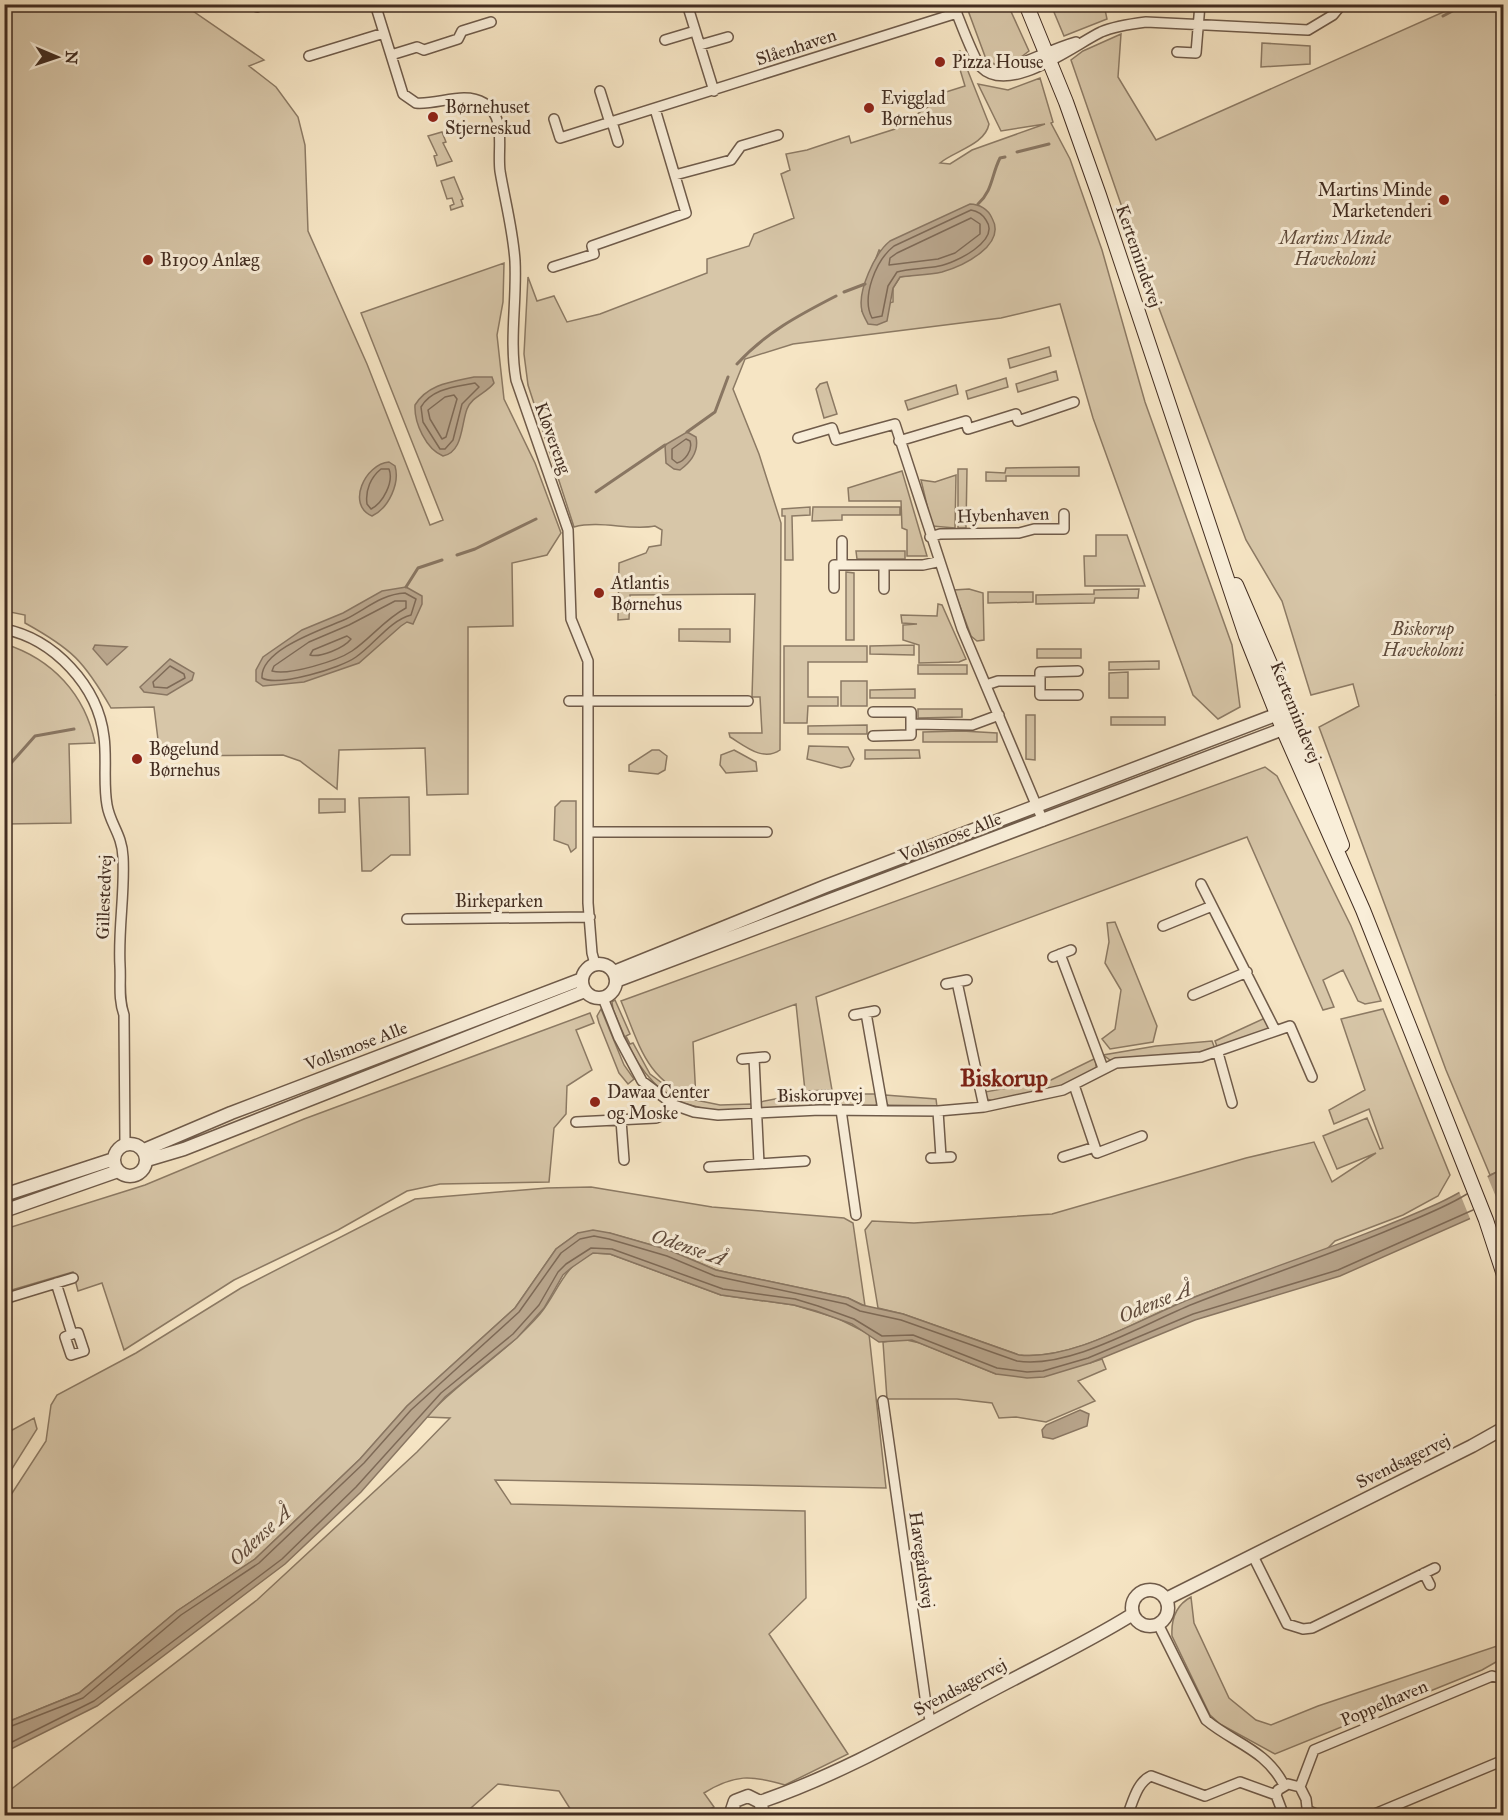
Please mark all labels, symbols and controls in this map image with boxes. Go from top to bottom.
street label: Slåenhaven [753,24,839,70]
north arrow [27,27,87,87]
text: N [62,50,81,65]
place label: Pizza House [952,51,1044,73]
marker: Pizza House [933,55,947,69]
place label: Evigglad Børnehus [881,87,952,130]
place label: Børnehuset Stjerneskud [445,96,531,139]
marker: Evigglad Børnehus [862,101,876,115]
marker: Børnehuset Stjerneskud [426,110,440,124]
place label: Martins Minde Marketenderi [1318,179,1432,222]
marker: Martins Minde Marketenderi [1437,193,1451,207]
street label: Kertemindevej [1111,202,1167,310]
park label: Martins Minde Havekoloni [1277,227,1392,270]
place label: B1909 Anlæg [160,249,260,272]
marker: B1909 Anlæg [141,253,155,267]
street label: Kløvereng [529,399,576,478]
street label: Hybenhaven [956,502,1050,528]
place label: Atlantis Børnehus [610,572,682,615]
marker: Atlantis Børnehus [592,586,606,600]
park label: Biskorup Havekoloni [1381,618,1464,661]
street label: Kertemindevej [1266,658,1326,766]
place label: Bøgelund Børnehus [149,738,220,781]
marker: Bøgelund Børnehus [130,752,144,766]
street label: Vollsmose Alle [895,807,1004,867]
street label: Gillestedvej [92,854,116,940]
street label: Birkeparken [455,890,543,912]
street label: Vollsmose Alle [301,1016,410,1076]
district label: Biskorup [960,1063,1048,1093]
place label: Dawaa Center og Moske [607,1081,710,1125]
street label: Biskorupvej [777,1083,863,1107]
marker: Dawaa Center og Moske [588,1095,602,1109]
water label: Odense Å [649,1221,732,1271]
water label: Odense Å [1114,1274,1197,1328]
street label: Svendsagervej [1352,1429,1454,1494]
water label: Odense Å [222,1497,298,1570]
street label: Havegårdsvej [903,1510,940,1610]
street label: Svendsagervej [910,1653,1011,1722]
street label: Poppelhaven [1337,1675,1431,1731]

